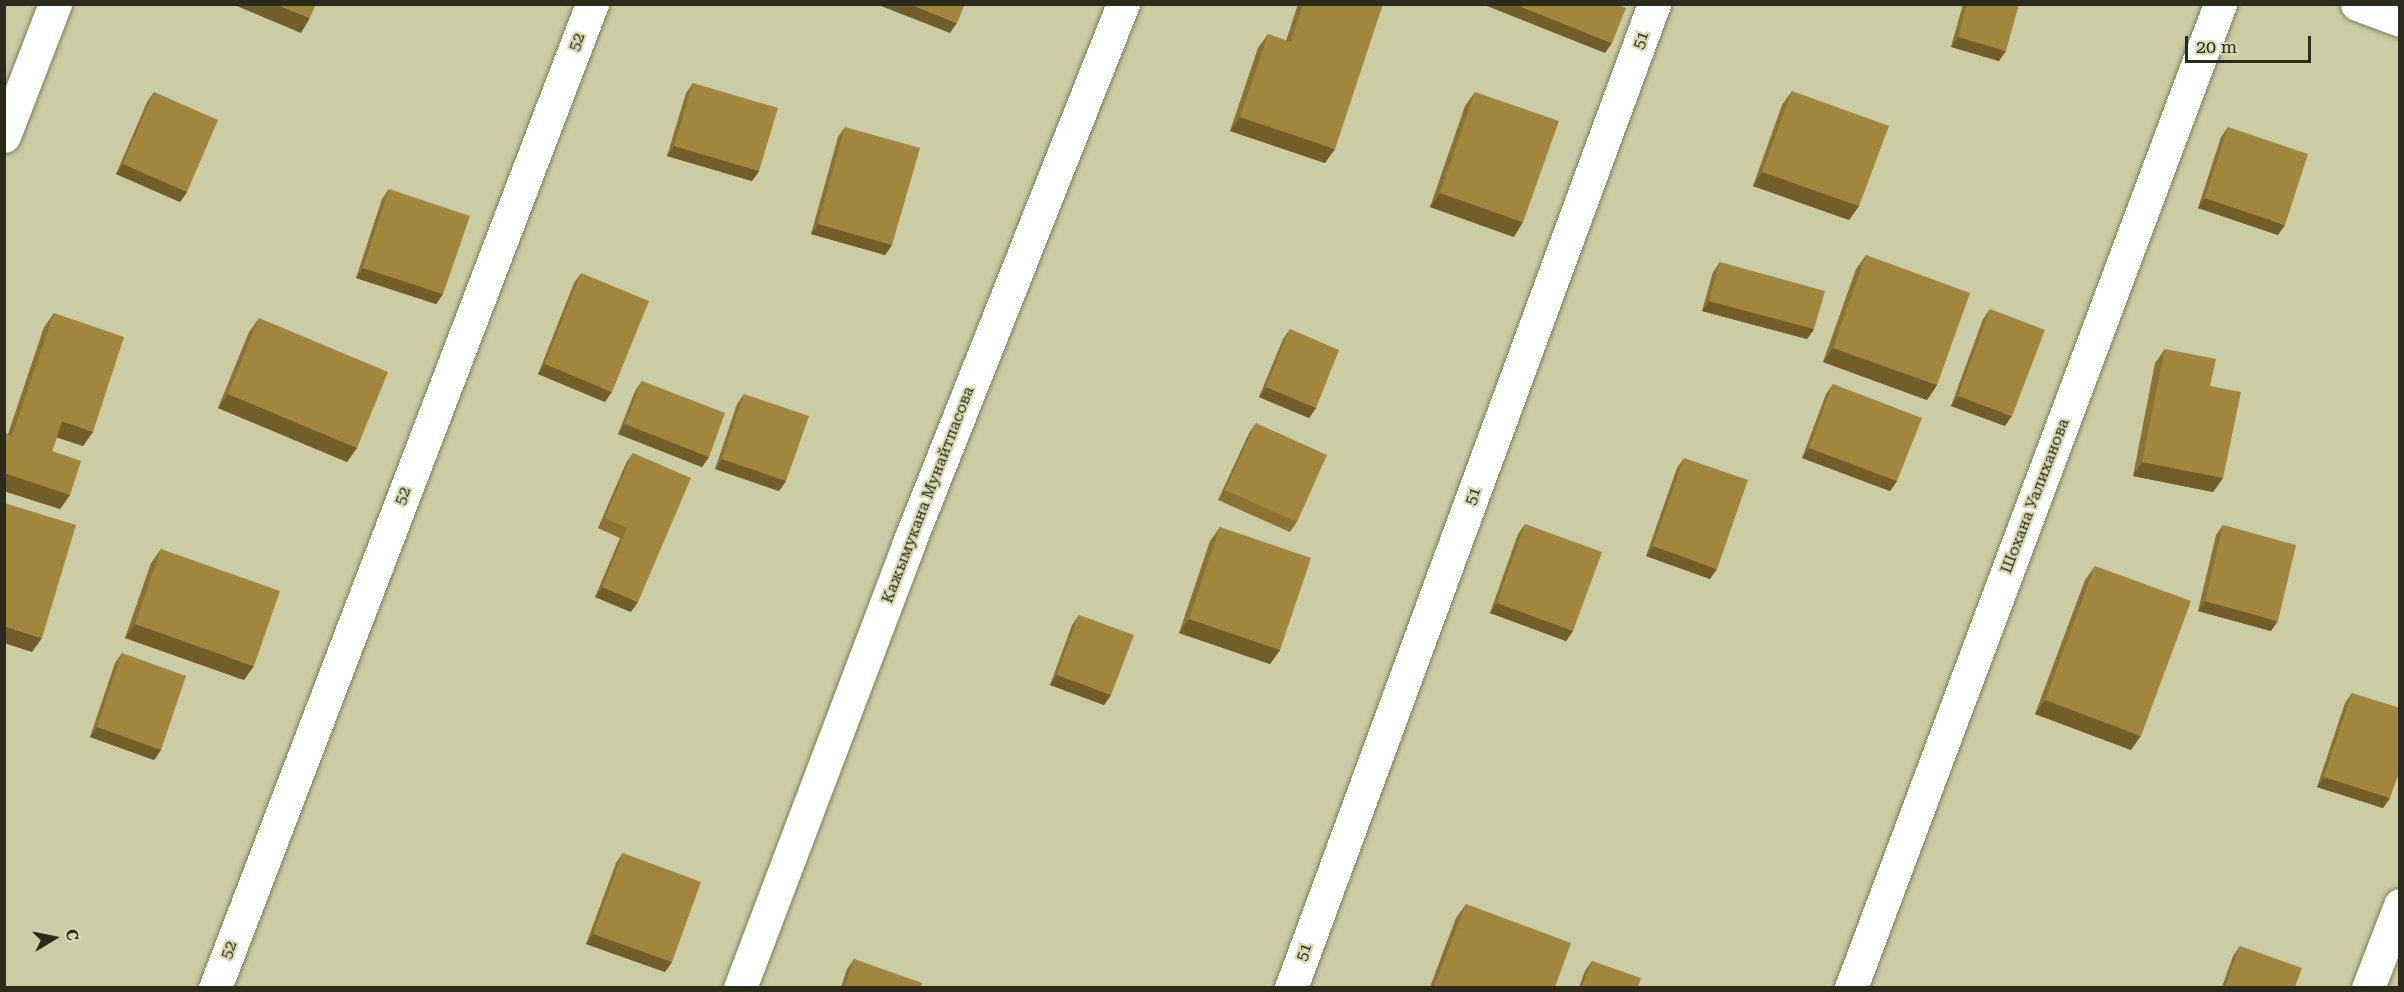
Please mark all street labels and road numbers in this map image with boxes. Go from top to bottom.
street label: 51 [1629,28,1653,52]
street label: 52 [565,30,589,54]
street label: Кажымукана Мунайтпасова [878,384,978,606]
street label: Шохана Уалиханова [1997,416,2073,576]
street label: 52 [391,484,415,508]
street label: 51 [1461,484,1485,508]
street label: 52 [217,938,241,962]
street label: 51 [1292,940,1316,964]

